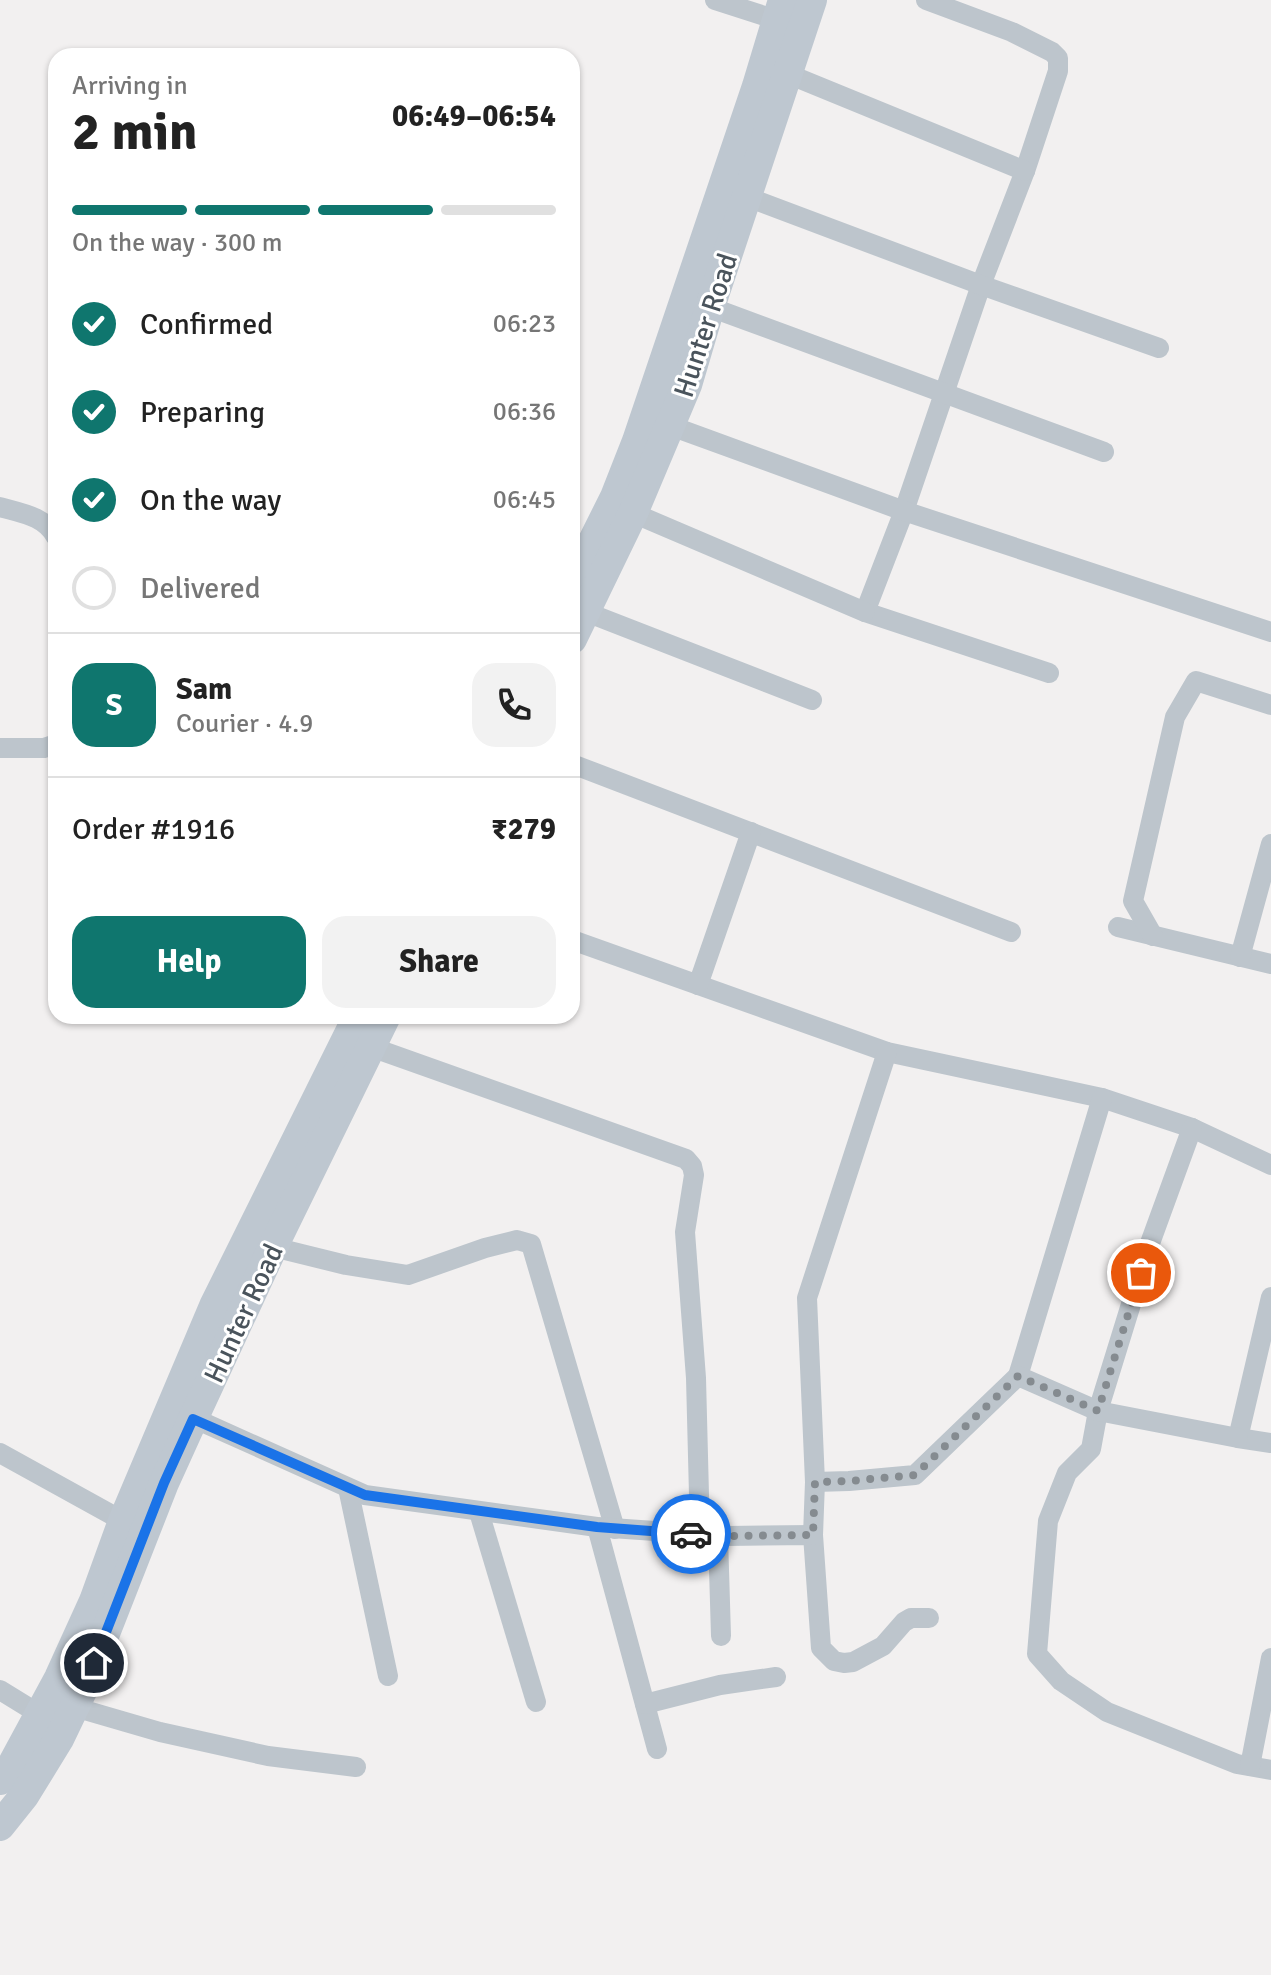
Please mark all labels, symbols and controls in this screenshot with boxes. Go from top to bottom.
text: Arriving in [72,70,188,102]
text: 06:49–06:54 [392,98,556,135]
text: 2 min [72,100,198,164]
text: On the way · 300 m [72,227,282,259]
street label: Hunter Road [667,249,745,402]
icon: check [72,302,116,346]
text: Confirmed [140,306,273,343]
text: 06:23 [493,308,556,340]
icon: check [72,390,116,434]
text: Preparing [140,394,265,431]
text: 06:36 [493,396,556,428]
icon: check [72,478,116,522]
text: On the way [140,482,281,519]
text: 06:45 [493,484,556,516]
text: Delivered [140,570,261,607]
button: phone [472,663,556,747]
text: Sam [176,671,232,708]
text: S [106,687,122,724]
text: Courier · 4.9 [176,708,313,740]
text: Order #1916 [72,811,235,848]
text: ₹279 [491,811,556,848]
button: Help [72,916,306,1008]
button: Share [322,916,556,1008]
street label: Hunter Road [197,1239,291,1388]
pin [1107,1239,1175,1307]
icon: bag [1119,1251,1163,1295]
courier [651,1494,731,1574]
icon: car [669,1512,713,1556]
pin [60,1629,128,1697]
icon: home [72,1641,116,1685]

